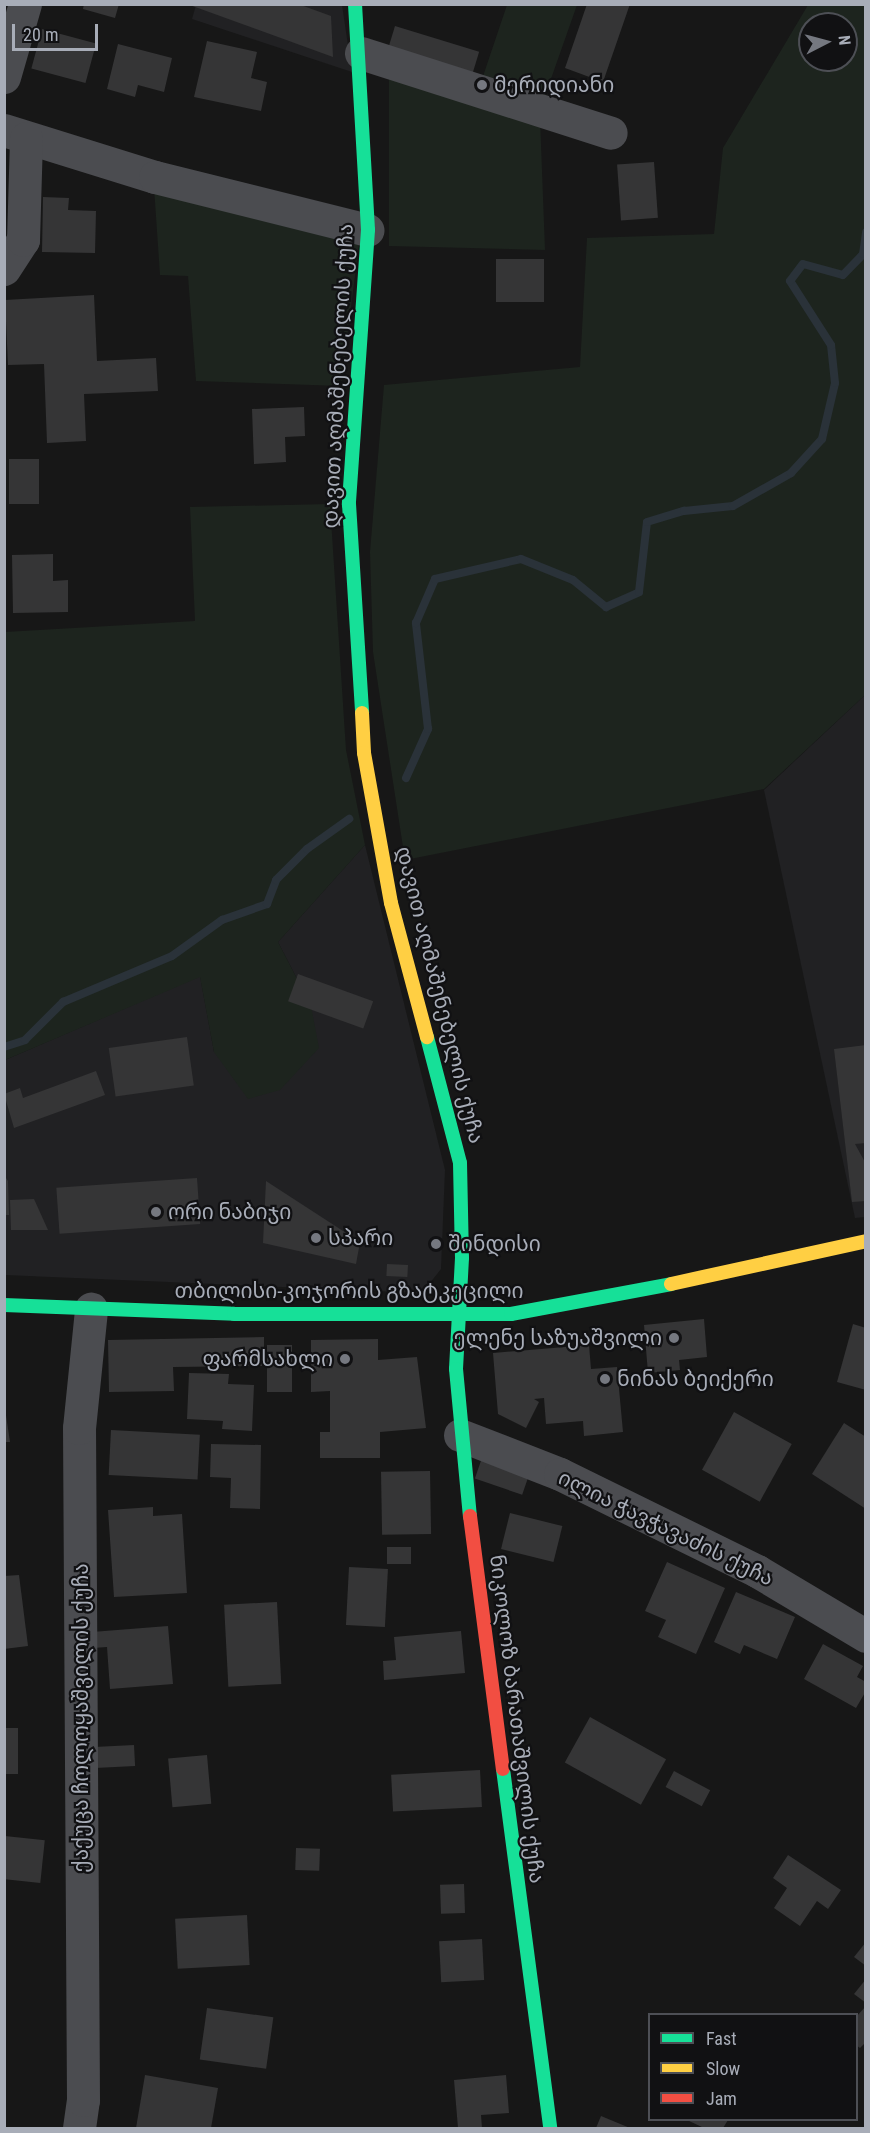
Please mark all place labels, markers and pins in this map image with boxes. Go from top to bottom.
place label: მერიდიანი [494,72,614,98]
marker: მერიდიანი [475,78,489,92]
place label: ორი ნაბიჯი [168,1199,291,1225]
marker: ორი ნაბიჯი [149,1205,163,1219]
place label: სპარი [328,1225,393,1251]
marker: სპარი [309,1231,323,1245]
place label: შინდისი [448,1231,541,1257]
marker: შინდისი [429,1237,443,1251]
place label: ელენე საზუაშვილი [453,1325,662,1351]
marker: ელენე საზუაშვილი [667,1331,681,1345]
place label: ფარმსახლი [202,1346,333,1372]
marker: ფარმსახლი [338,1352,352,1366]
place label: ნინას ბეიქერი [617,1366,774,1392]
marker: ნინას ბეიქერი [598,1372,612,1386]

